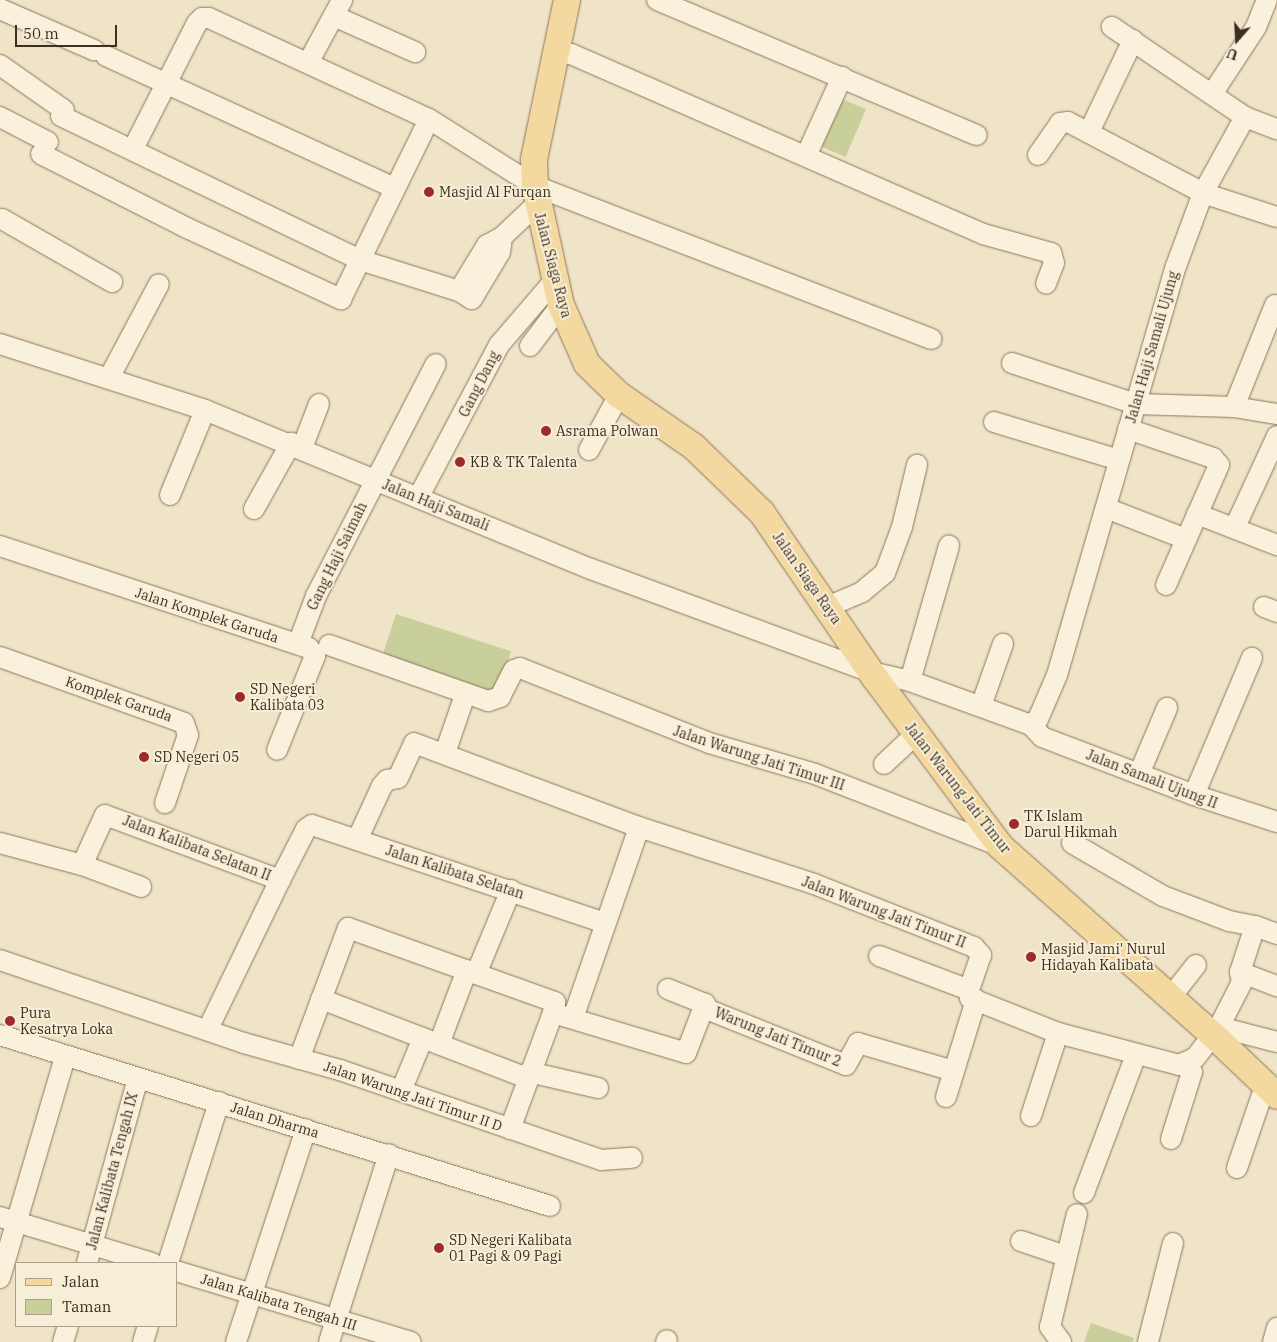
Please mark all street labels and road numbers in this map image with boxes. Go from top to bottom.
street label: Jalan Siaga Raya [531,210,575,320]
street label: Jalan Haji Samali Ujung [1122,269,1182,425]
street label: Gang Dang [455,348,503,420]
street label: Jalan Haji Samali [380,476,492,534]
street label: Gang Haji Saimah [304,499,370,613]
street label: Jalan Siaga Raya [769,529,845,627]
street label: Jalan Komplek Garuda [133,584,281,646]
street label: Komplek Garuda [63,673,175,725]
street label: Jalan Warung Jati Timur [902,719,1014,857]
street label: Jalan Warung Jati Timur III [671,722,847,794]
street label: Jalan Samali Ujung II [1084,746,1220,812]
street label: Jalan Kalibata Selatan II [120,812,274,884]
street label: Jalan Kalibata Selatan [384,842,526,902]
street label: Jalan Warung Jati Timur II [800,873,968,951]
street label: Warung Jati Timur 2 [712,1004,844,1070]
street label: Jalan Warung Jati Timur II D [322,1058,504,1134]
street label: Jalan Kalibata Tengah IX [83,1091,141,1251]
street label: Jalan Dharma [229,1099,321,1141]
street label: Jalan Kalibata Tengah III [199,1270,359,1334]

